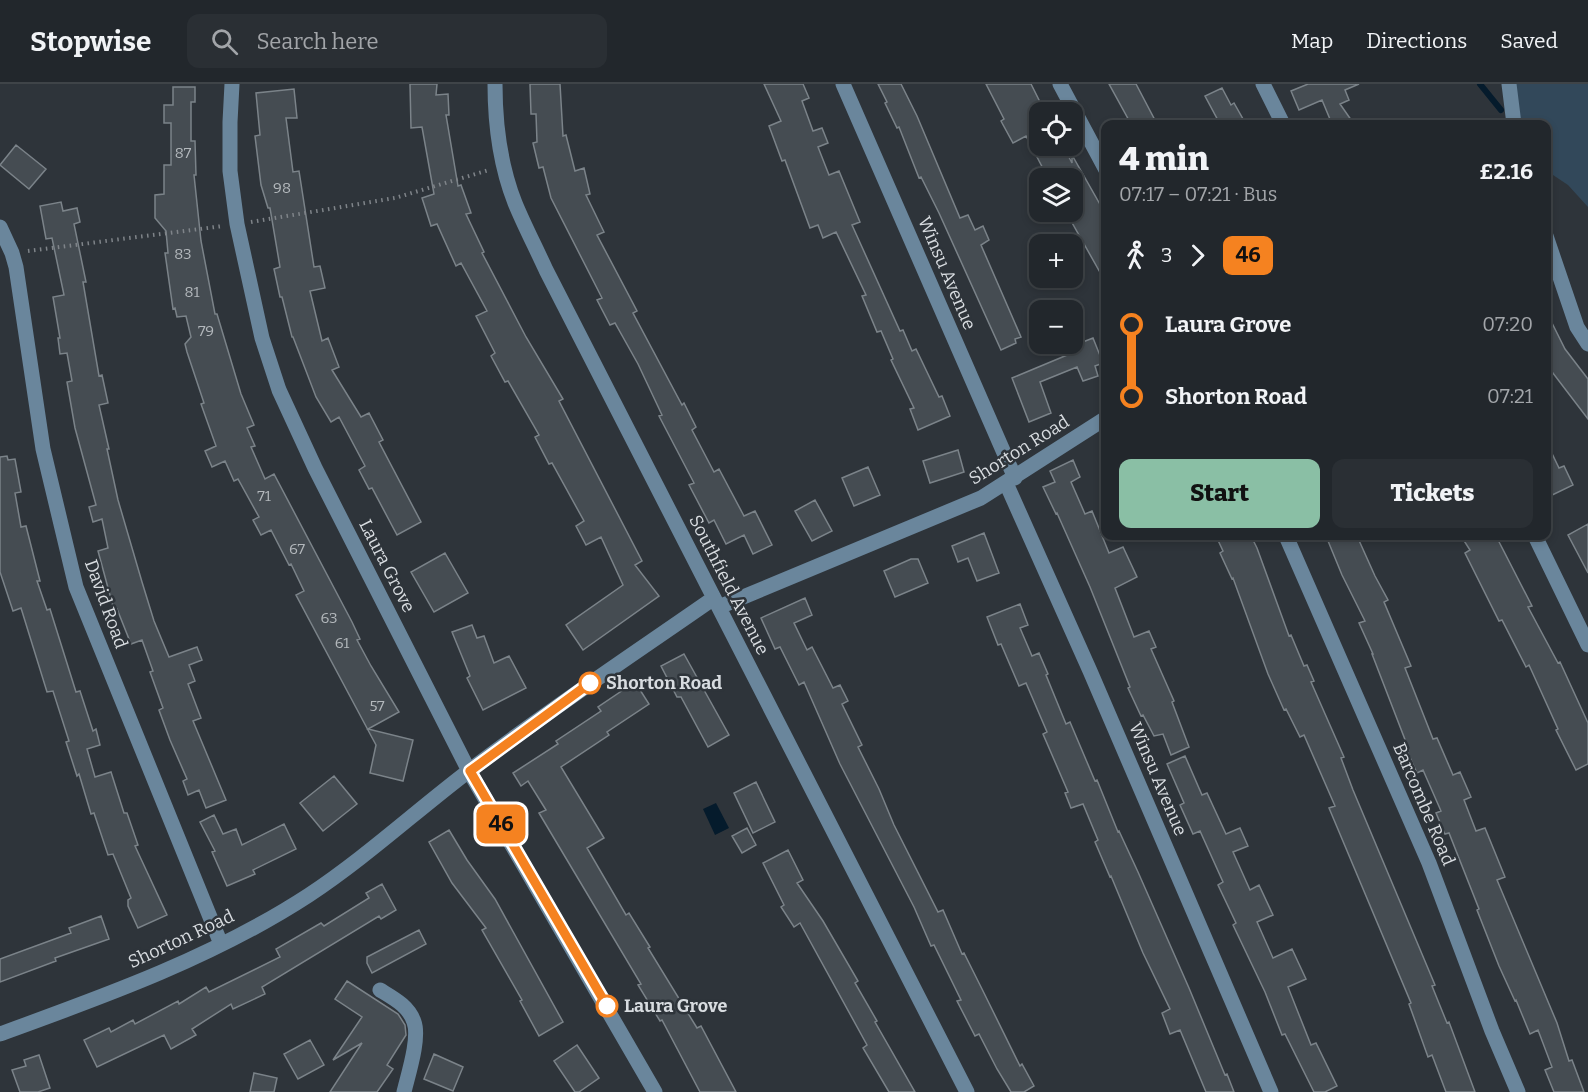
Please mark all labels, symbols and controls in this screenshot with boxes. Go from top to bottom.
search box [187,14,607,68]
text: Stopwise [30,25,151,58]
icon: search [208,25,241,58]
text: Search here [256,28,379,55]
text: Map [1291,28,1333,54]
text: Directions [1366,28,1467,54]
text: Saved [1500,28,1558,54]
map controls [1029,102,1083,354]
button: locate [1029,102,1083,156]
text: 4 min [1119,139,1209,179]
house number: 87 [175,144,192,162]
text: £2.16 [1479,158,1533,185]
button: layers [1029,168,1083,222]
house number: 98 [273,179,291,197]
text: 07:17 – 07:21 · Bus [1119,182,1277,206]
street label: Winsu Avenue [913,213,981,333]
button: + [1029,234,1083,288]
icon: walk [1119,239,1152,272]
icon: forward [1181,239,1214,272]
text: 46 [1235,242,1261,268]
text: 3 [1161,243,1172,267]
house number: 83 [174,245,192,263]
house number: 81 [184,283,200,301]
button: − [1029,300,1083,354]
text: Laura Grove [1165,311,1291,338]
text: 07:20 [1482,312,1533,336]
house number: 79 [198,322,214,340]
text: Shorton Road [1165,383,1307,410]
text: 07:21 [1487,384,1533,408]
street label: Shorton Road [965,410,1074,490]
button: Start [1119,459,1320,528]
button: Tickets [1332,459,1533,528]
house number: 71 [257,487,271,505]
street label: Southfield Avenue [684,511,774,659]
street label: Laura Grove [354,516,420,616]
house number: 67 [289,540,306,558]
street label: David Road [80,556,132,652]
house number: 63 [320,609,338,627]
house number: 61 [335,634,349,652]
marker: Shorton Road [579,672,601,694]
place label: Shorton Road [606,672,722,694]
house number: 57 [369,697,385,715]
street label: Winsu Avenue [1124,719,1192,839]
street label: Barcombe Road [1388,739,1460,869]
line badge: 46 [474,804,528,844]
text: 46 [488,811,514,837]
street label: Shorton Road [125,905,238,973]
marker: Laura Grove [596,995,618,1017]
place label: Laura Grove [624,995,727,1017]

